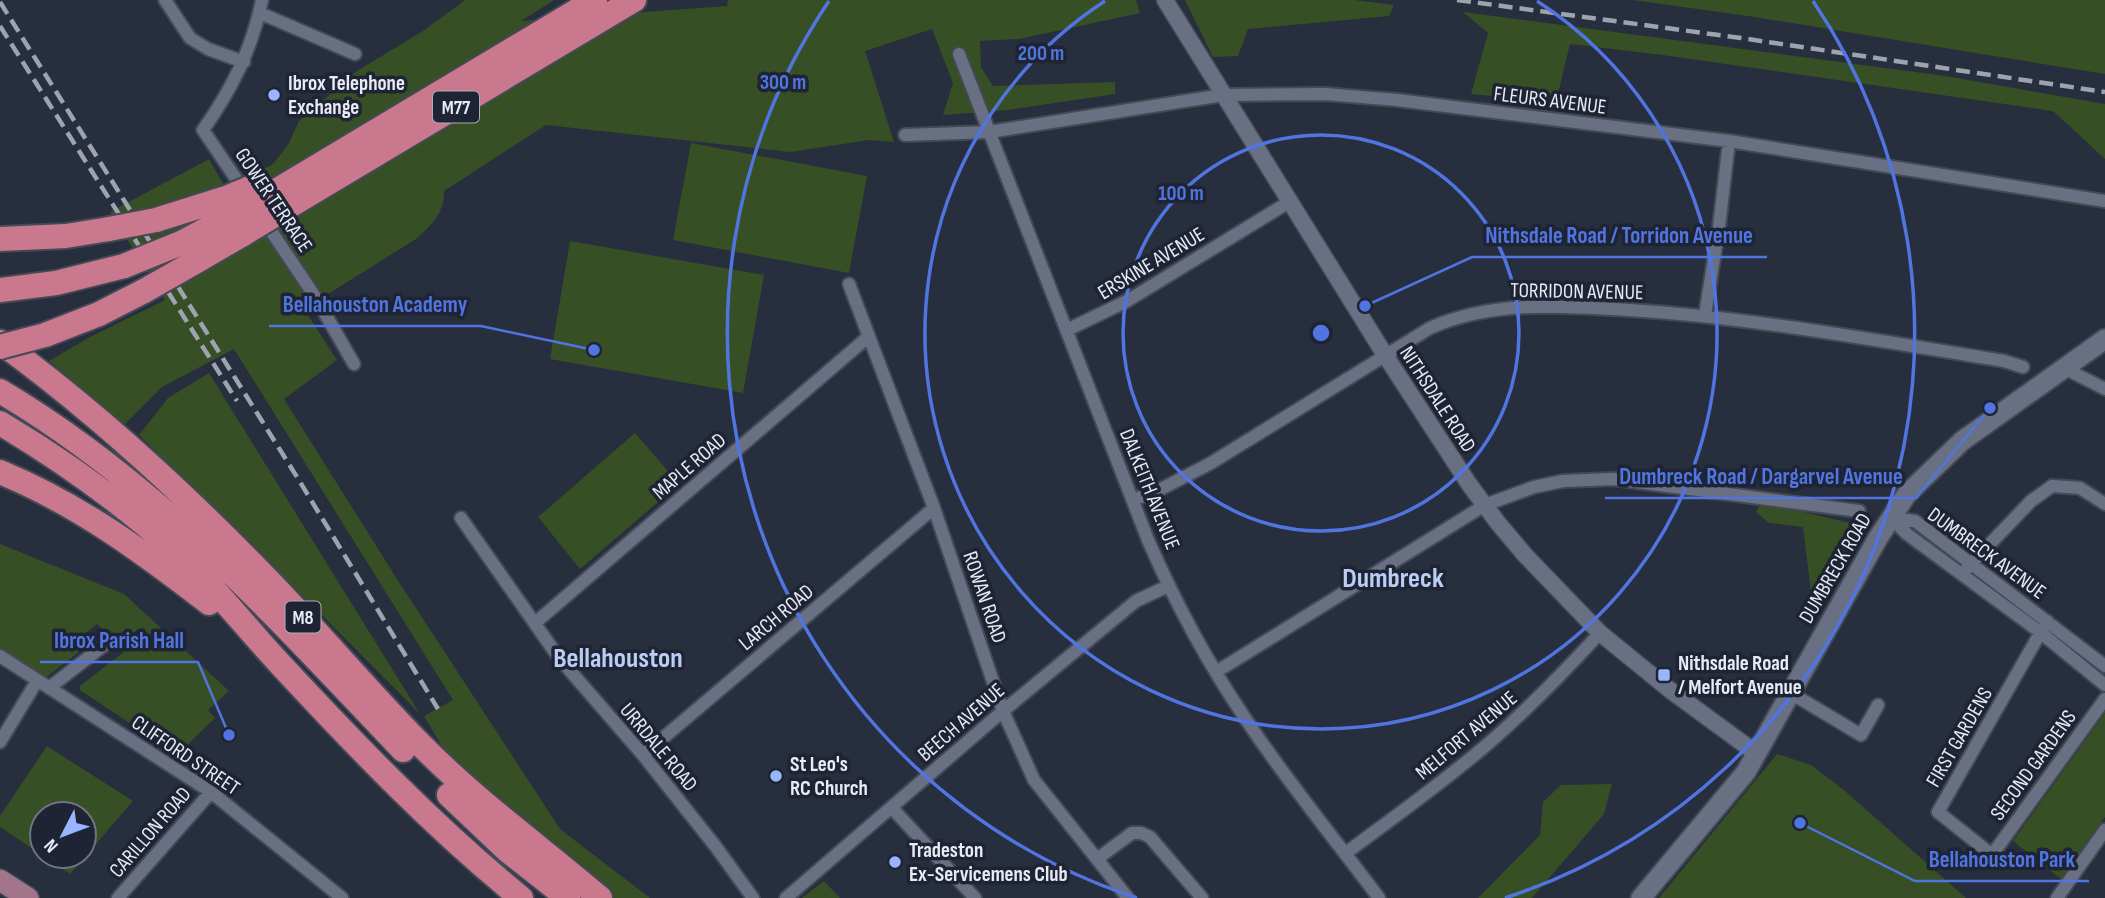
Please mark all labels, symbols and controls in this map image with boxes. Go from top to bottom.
text: 200 m [1018,41,1064,66]
text: 300 m [760,70,806,95]
place label: Ibrox Telephone Exchange [288,71,405,120]
street label: FLEURS AVENUE [1492,81,1608,120]
marker: Ibrox Telephone Exchange [266,87,282,103]
road number: M77 [433,92,479,122]
street label: GOWER TERRACE [230,143,318,257]
text: 100 m [1158,181,1204,206]
callout: Nithsdale Road / Torridon Avenue [1472,213,1767,257]
street label: ERSKINE AVENUE [1093,222,1209,305]
text: Nithsdale Road / Torridon Avenue [1485,222,1753,250]
street label: TORRIDON AVENUE [1510,278,1644,305]
callout: Bellahouston Academy [269,282,481,326]
text: Bellahouston Academy [283,291,468,319]
centre of rings [1309,321,1333,345]
street label: NITHSDALE ROAD [1394,342,1481,457]
street label: DALKEITH AVENUE [1114,425,1185,553]
street label: MAPLE ROAD [647,428,731,505]
callout: Dumbreck Road / Dargarvel Avenue [1605,454,1916,498]
text: Dumbreck Road / Dargarvel Avenue [1619,463,1903,491]
street label: DUMBRECK AVENUE [1923,502,2051,605]
street label: DUMBRECK ROAD [1794,509,1877,628]
street label: ROWAN ROAD [957,548,1012,646]
district label: Dumbreck [1342,562,1444,595]
street label: LARCH ROAD [734,579,819,656]
road number: M8 [286,602,320,632]
callout: Ibrox Parish Hall [40,618,198,662]
text: Ibrox Parish Hall [54,627,184,655]
district label: Bellahouston [553,642,683,675]
place label: Nithsdale Road / Melfort Avenue [1678,651,1802,700]
marker: Nithsdale Road / Melfort Avenue [1656,667,1672,683]
street label: BEECH AVENUE [913,678,1010,767]
street label: FIRST GARDENS [1921,683,1998,791]
street label: MELFORT AVENUE [1411,686,1522,785]
street label: URRDALE ROAD [614,698,703,797]
street label: SECOND GARDENS [1985,705,2082,825]
street label: CLIFFORD STREET [127,710,245,801]
place label: St Leo's RC Church [790,752,868,801]
marker: St Leo's RC Church [768,768,784,784]
street label: CARILLON ROAD [104,782,197,883]
north arrow [28,800,98,870]
text: N [40,834,63,857]
callout: Bellahouston Park [1915,837,2089,881]
place label: Tradeston Ex-Servicemens Club [909,838,1068,887]
text: Bellahouston Park [1929,846,2075,874]
marker: Tradeston Ex-Servicemens Club [887,854,903,870]

